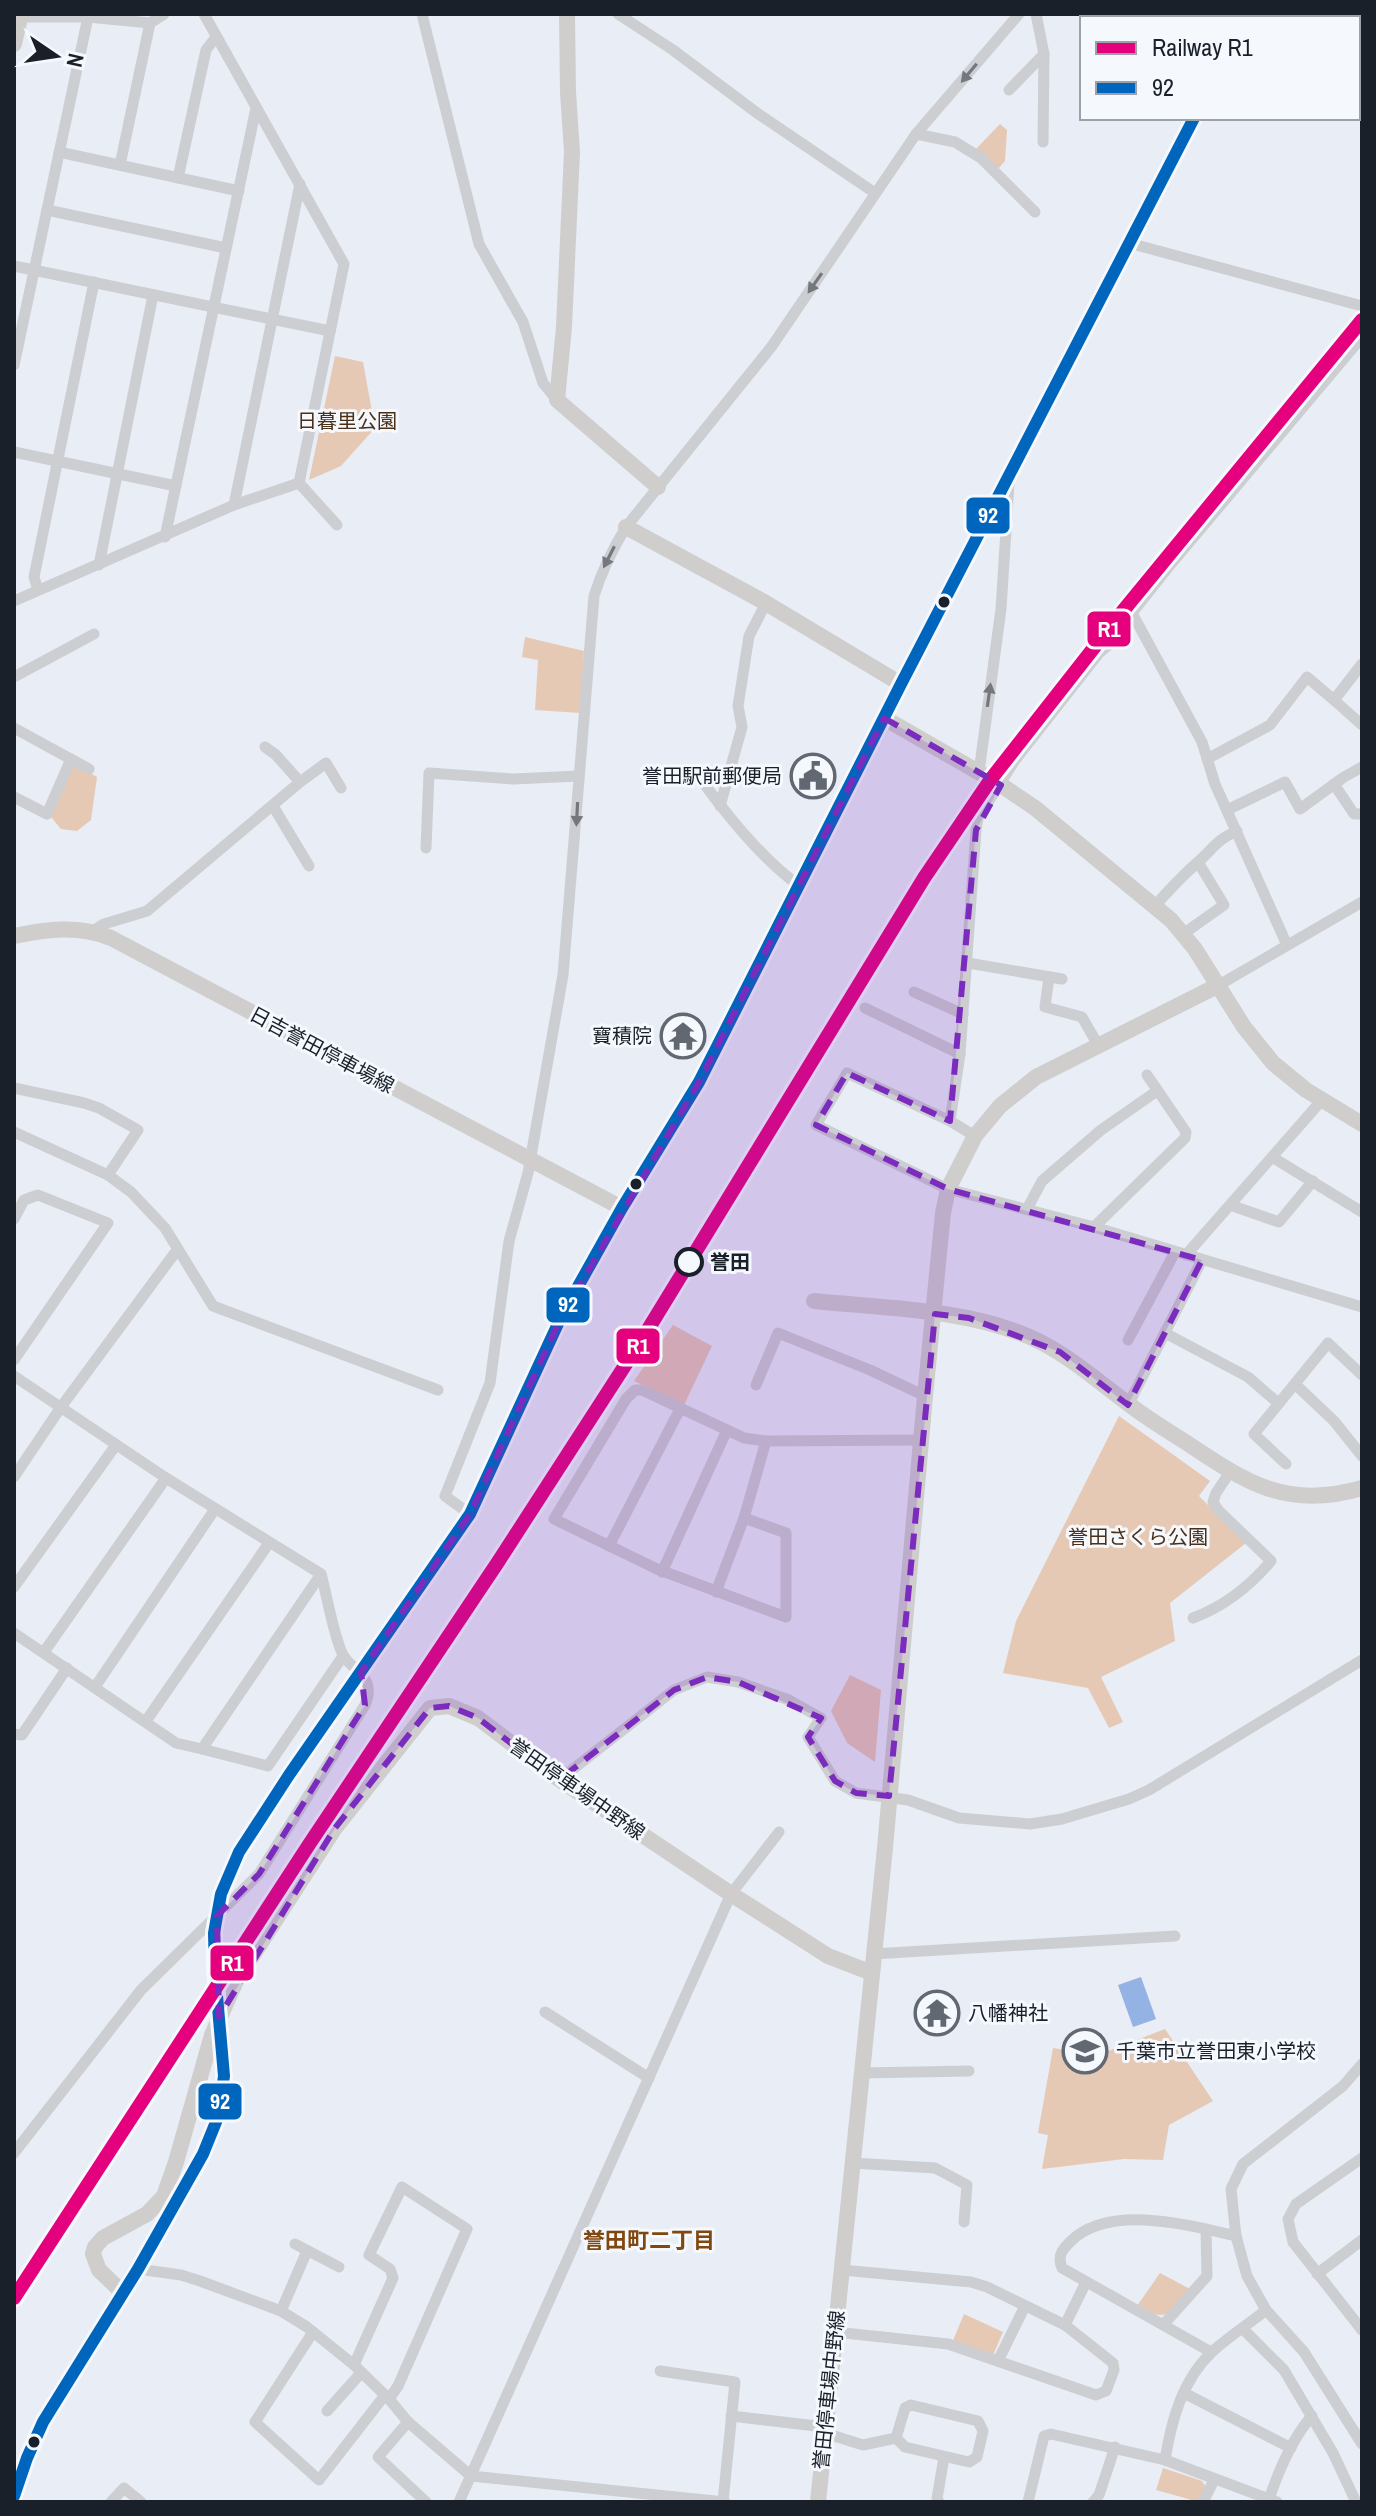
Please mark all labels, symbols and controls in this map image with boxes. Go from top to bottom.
north arrow [16,16,96,96]
legend [1080,16,1360,120]
text: Railway R1 [1152,31,1253,63]
text: N [59,51,92,70]
one-way arrow [961,63,978,83]
text: 92 [1152,71,1174,103]
one-way arrow [807,272,823,294]
park label: 日暮里公園 [297,407,397,434]
line badge: 92 [965,496,1011,535]
text: 92 [978,500,998,530]
one-way arrow [602,546,615,569]
unlabelled marker [936,594,952,610]
line badge: R1 [1086,610,1132,648]
text: R1 [1097,614,1121,644]
one-way arrow [983,682,996,707]
public building icon: 誉田駅前郵便局 [789,752,837,800]
place label: 誉田駅前郵便局 [642,762,782,789]
one-way arrow [570,802,583,827]
street label: 日吉誉田停車場線 [245,1000,399,1099]
temple icon: 寶積院 [659,1012,707,1060]
place label: 寶積院 [592,1022,652,1049]
unlabelled marker [628,1176,644,1192]
marker: 誉田 [675,1248,703,1276]
place label: 誉田 [710,1248,750,1275]
line badge: 92 [545,1286,591,1324]
text: 92 [558,1289,578,1319]
line badge: R1 [615,1327,661,1365]
text: R1 [626,1331,650,1361]
park label: 誉田さくら公園 [1068,1523,1208,1550]
street label: 誉田停車場中野線 [504,1732,651,1846]
line badge: R1 [209,1944,255,1982]
text: R1 [220,1948,244,1978]
temple icon: 八幡神社 [913,1989,961,2037]
place label: 八幡神社 [968,1999,1048,2026]
school or university icon: 千葉市立誉田東小学校 [1061,2027,1109,2075]
place label: 千葉市立誉田東小学校 [1116,2037,1316,2064]
line badge: 92 [197,2082,243,2121]
text: 92 [210,2086,230,2116]
district label: 誉田町二丁目 [583,2225,715,2255]
street label: 誉田停車場中野線 [807,2309,850,2471]
unlabelled marker [26,2434,42,2450]

